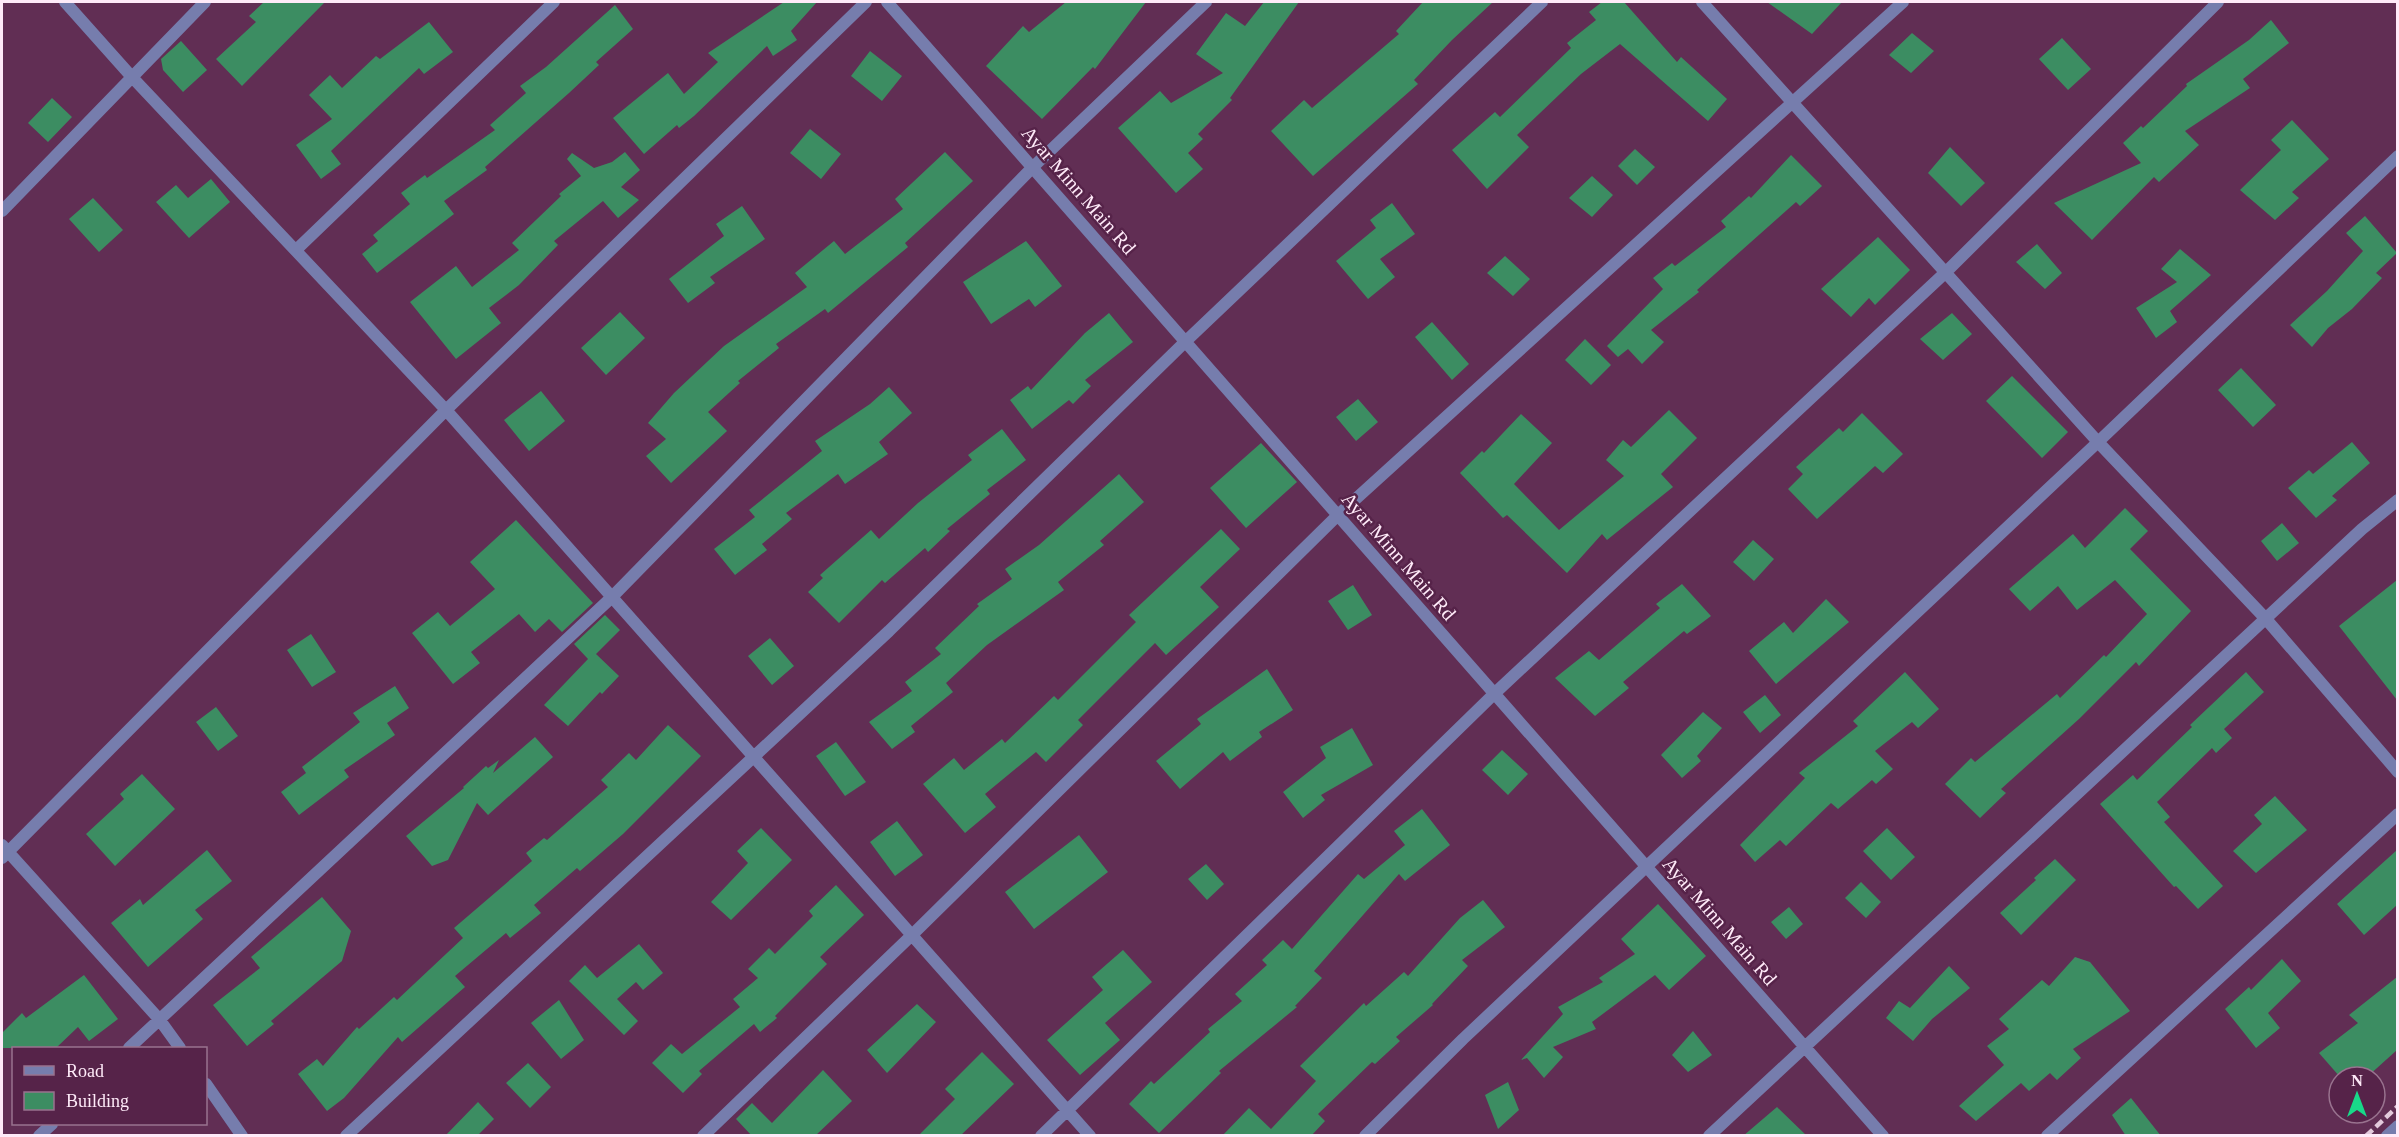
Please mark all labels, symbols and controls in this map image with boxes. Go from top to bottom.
street label: Ayar Minn Main Rd [1017,122,1140,259]
street label: Ayar Minn Main Rd [1337,488,1460,625]
street label: Ayar Minn Main Rd [1658,853,1781,990]
legend [12,1047,207,1125]
text: Road [66,1061,104,1081]
north arrow [2327,1065,2387,1125]
text: N [2351,1072,2363,1089]
text: Building [66,1091,129,1111]

